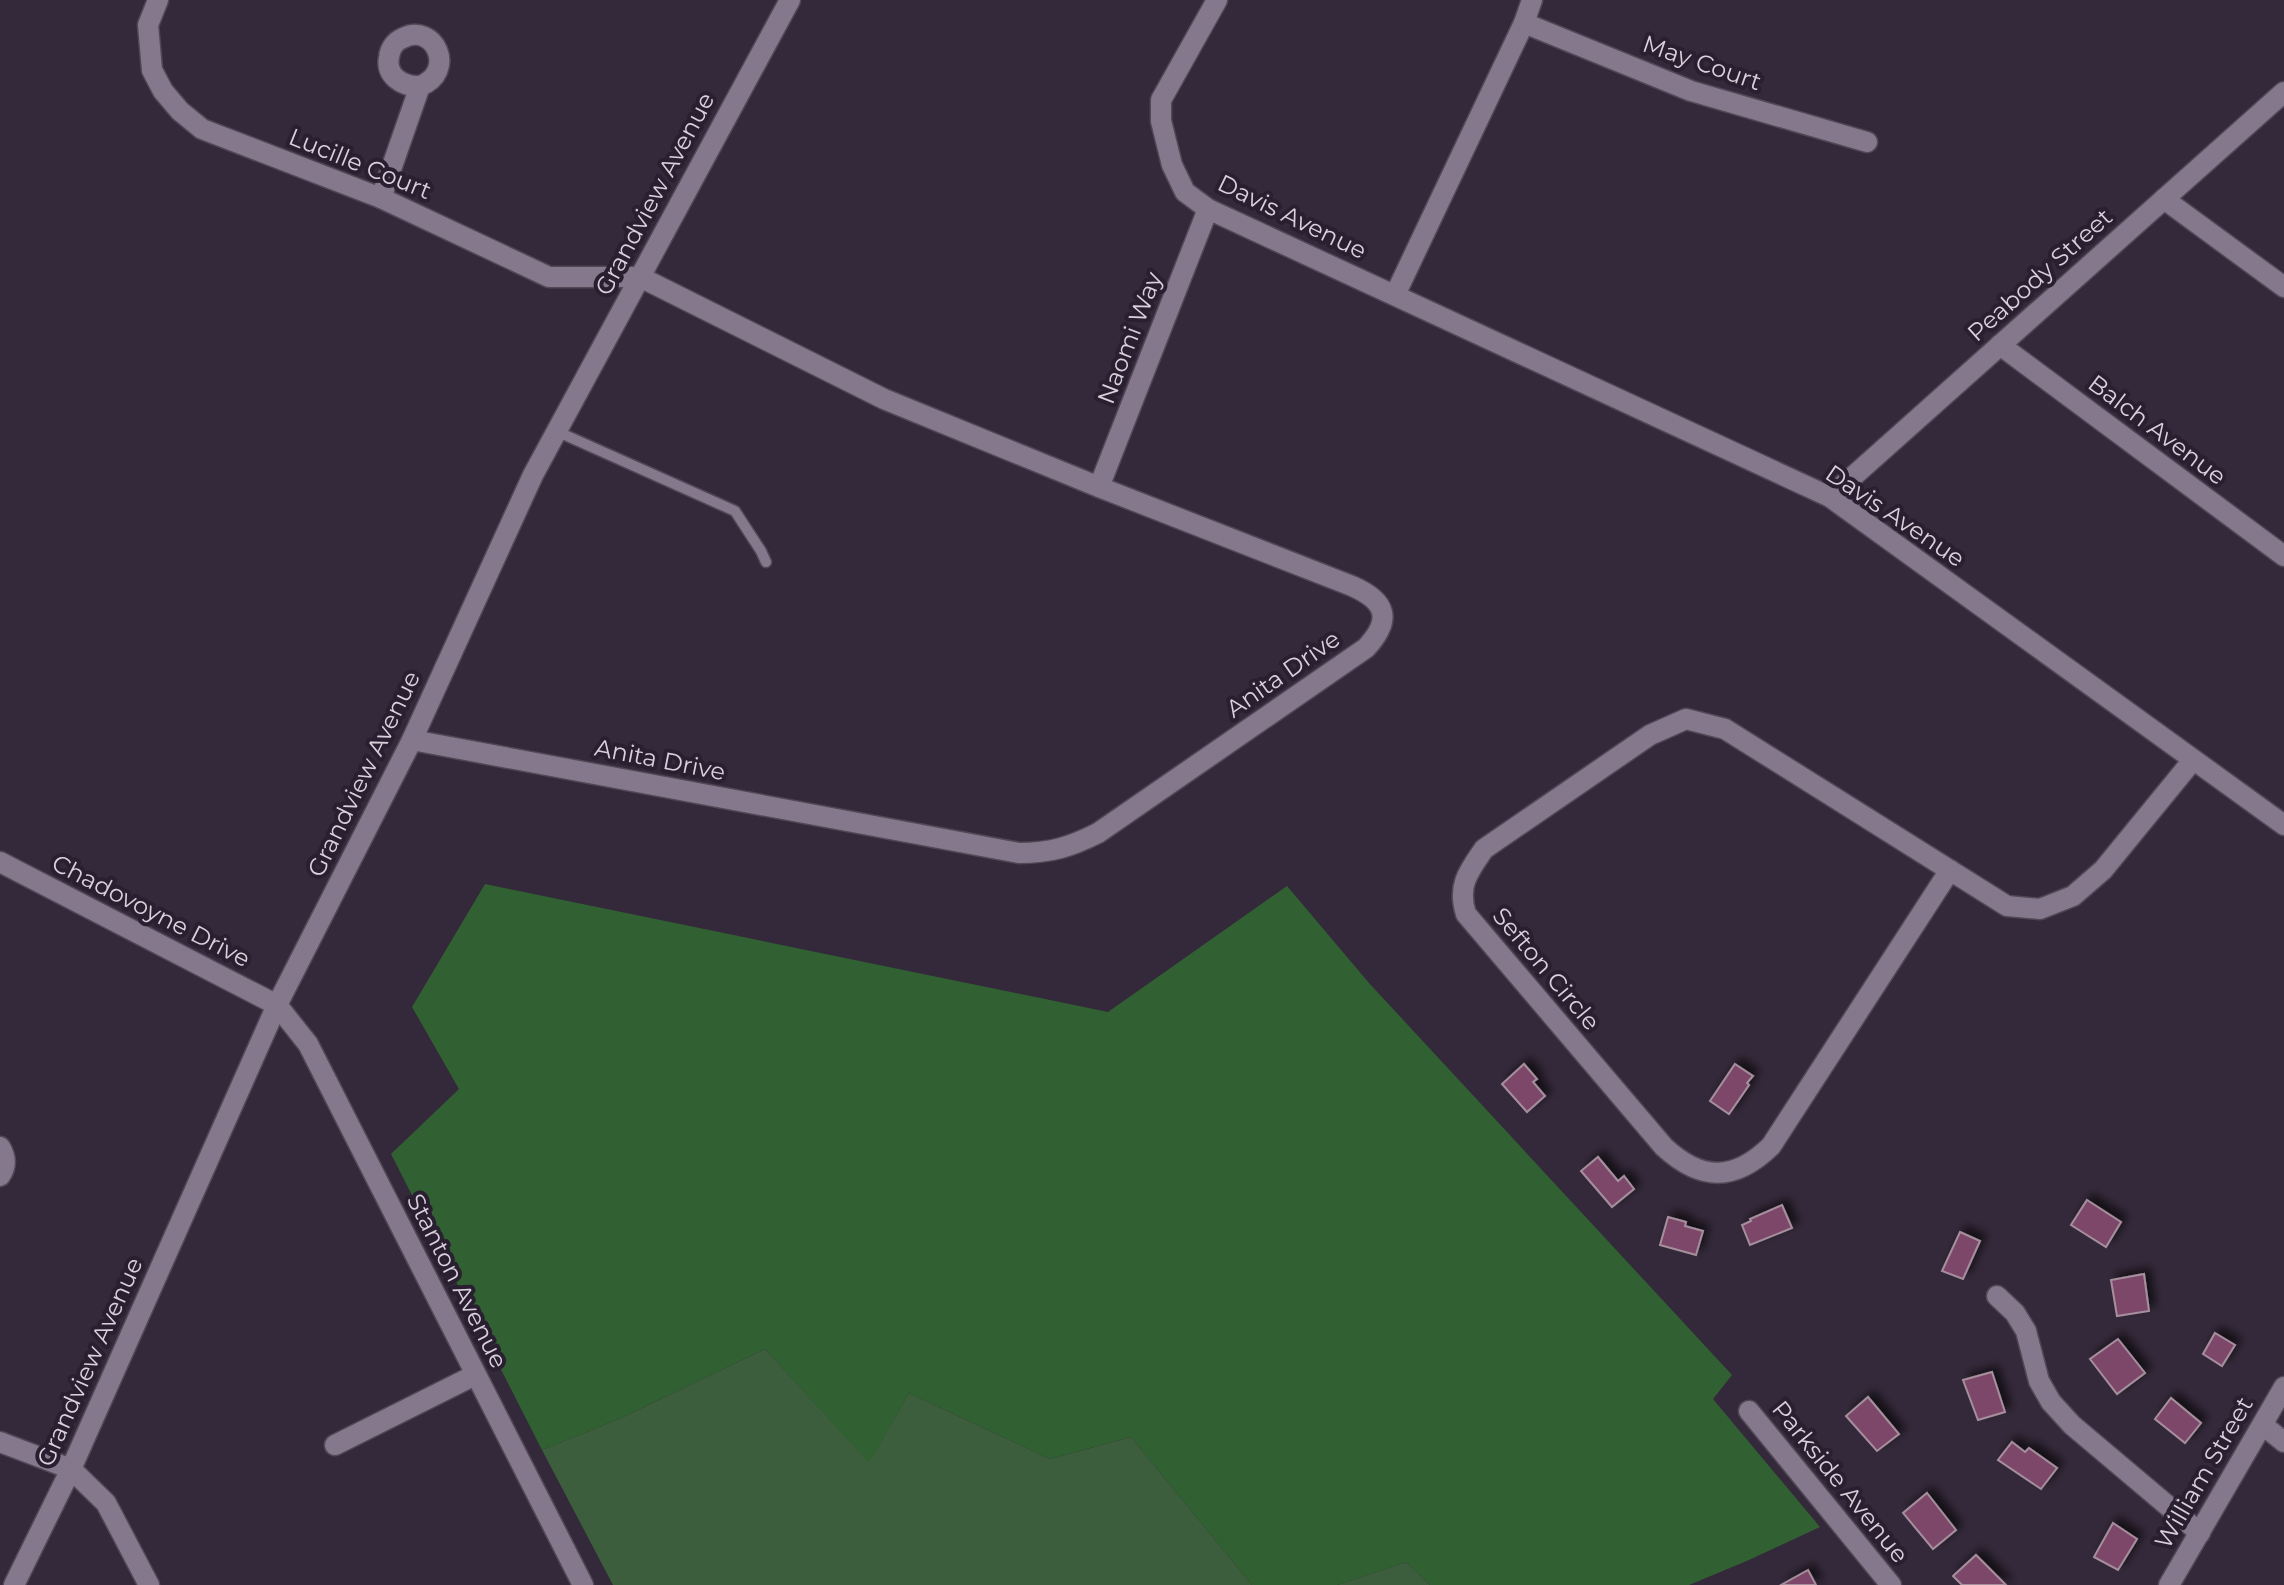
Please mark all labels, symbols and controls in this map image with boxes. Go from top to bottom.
street label: May Court [1639,29,1765,96]
street label: Grandview Avenue [589,87,720,300]
street label: Lucille Court [285,122,436,205]
street label: Davis Avenue [1213,168,1371,265]
street label: Peabody Street [1961,202,2118,347]
street label: Naomi Way [1091,268,1168,408]
street label: Balch Avenue [2083,368,2232,491]
street label: Davis Avenue [1820,458,1970,573]
street label: Anita Drive [1220,624,1345,723]
street label: Grandview Avenue [301,666,426,881]
street label: Anita Drive [592,733,728,786]
street label: Chadovoyne Drive [47,848,255,973]
street label: Sefton Circle [1487,901,1606,1036]
street label: Stanton Avenue [401,1189,514,1373]
street label: Grandview Avenue [30,1253,149,1471]
street label: William Street [2148,1391,2259,1554]
street label: Parkside Avenue [1766,1395,1915,1569]

